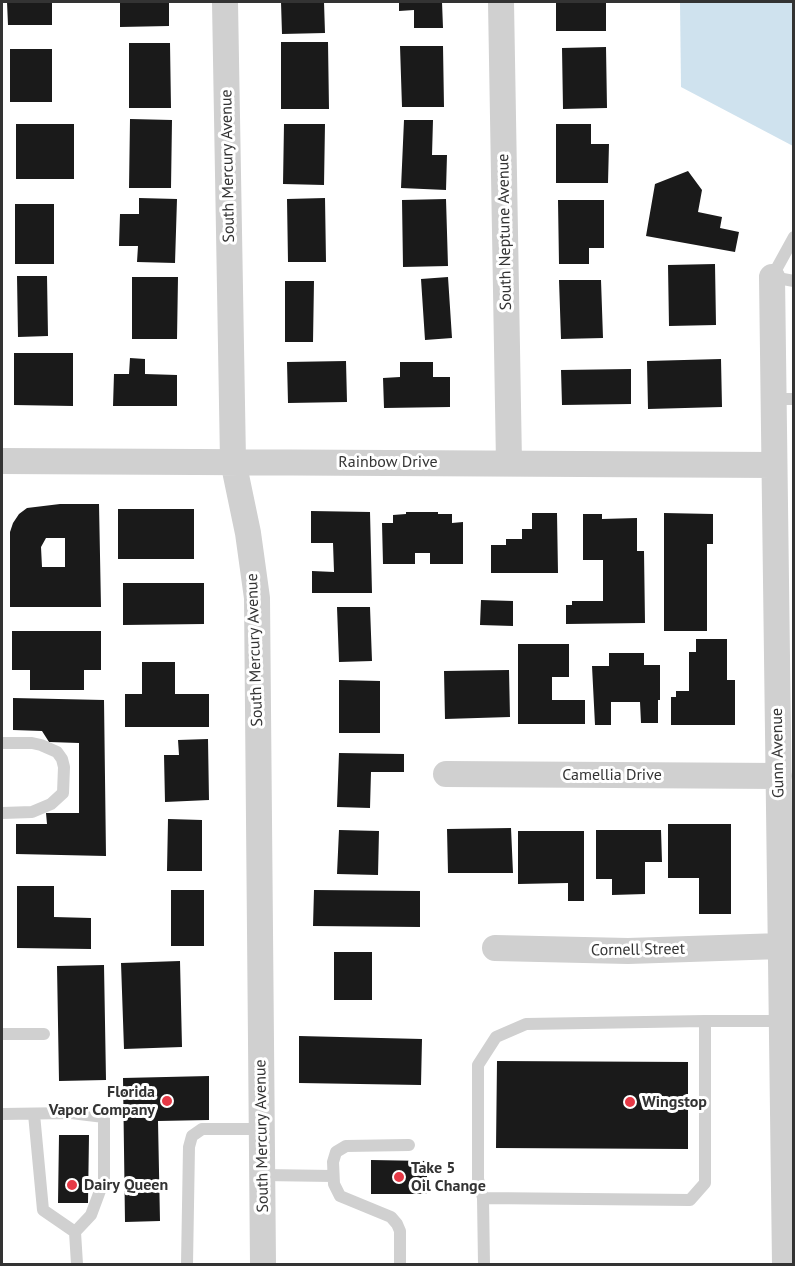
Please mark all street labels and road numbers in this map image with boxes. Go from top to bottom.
street label: South Mercury Avenue [217,89,239,243]
street label: South Neptune Avenue [494,153,516,311]
street label: Rainbow Drive [338,452,438,472]
street label: South Mercury Avenue [243,573,267,727]
street label: Gunn Avenue [768,708,788,798]
street label: Camellia Drive [562,765,662,785]
street label: Cornell Street [591,940,685,960]
street label: South Mercury Avenue [251,1059,273,1213]

